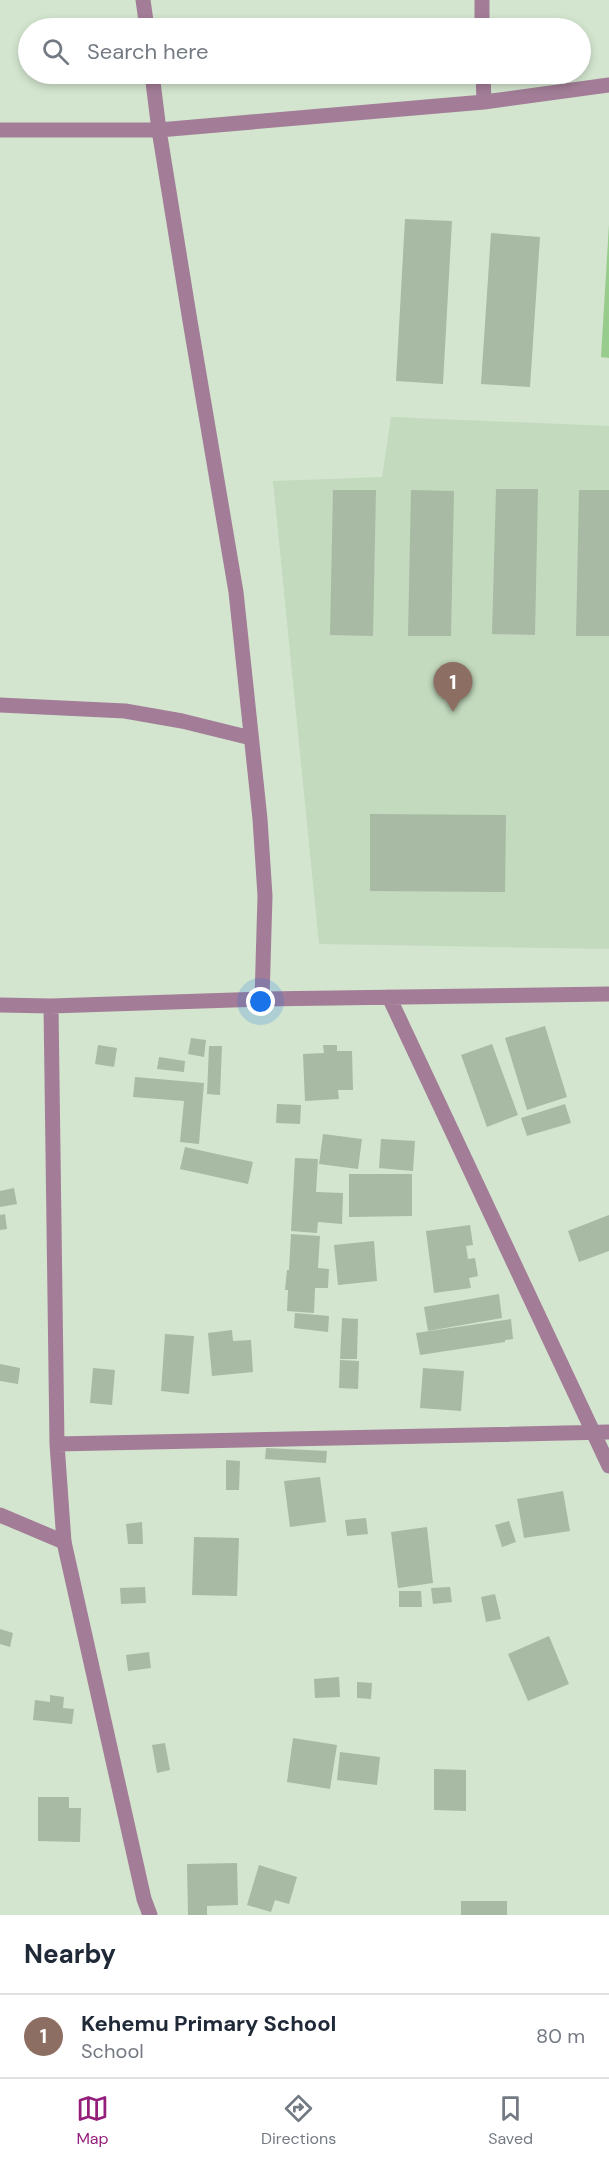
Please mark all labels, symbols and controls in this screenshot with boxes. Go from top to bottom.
search box [18,18,591,84]
icon: search [39,35,72,68]
text: Search here [87,37,208,66]
pin: 1 [434,662,472,712]
your location [246,987,275,1016]
text: Nearby [24,1937,116,1971]
text: Kehemu Primary School [81,2009,336,2038]
text: 1 [40,2023,47,2049]
text: 80 m [536,2023,585,2049]
text: School [81,2038,144,2064]
tab: Map [76,2092,109,2149]
tab: Directions [261,2092,336,2149]
tab: Saved [488,2092,533,2149]

